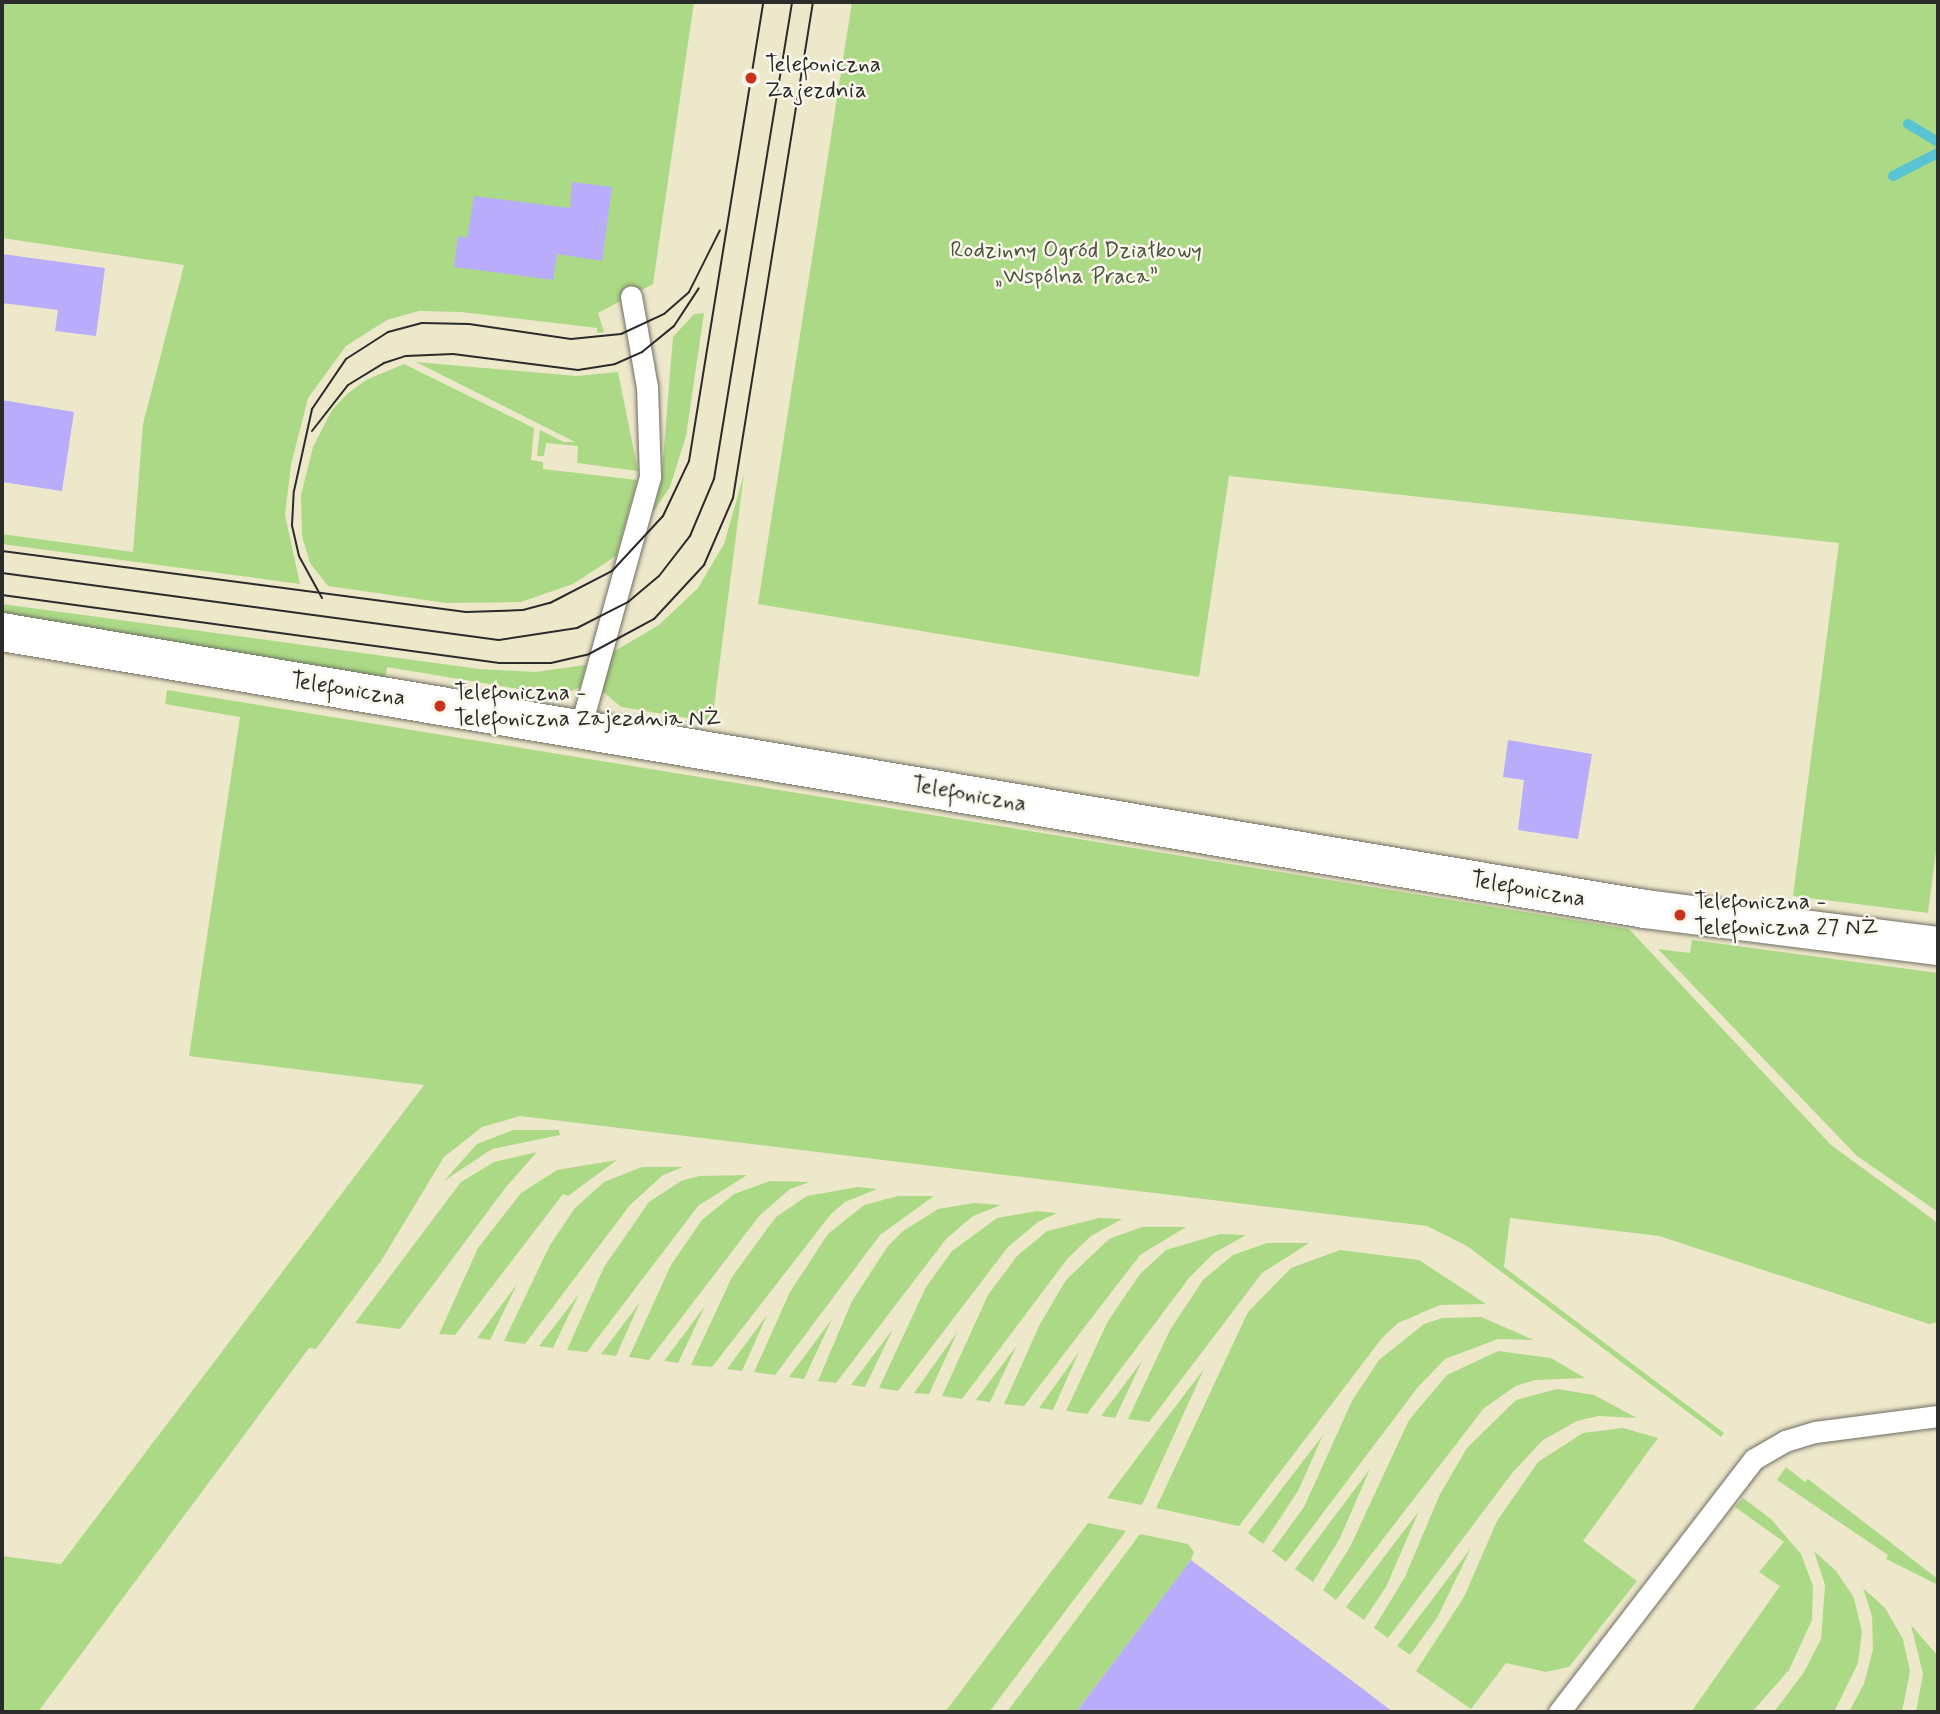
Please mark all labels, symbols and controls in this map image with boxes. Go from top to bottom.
place label: Telefoniczna Zajezdnia [765,51,881,105]
marker: Telefoniczna Zajezdnia [743,70,759,86]
park label: Rodzinny Ogród Działkowy „Wspólna Praca” [949,237,1203,291]
street label: Telefoniczna [289,667,407,713]
place label: Telefoniczna - Telefoniczna Zajezdnia NŻ [454,679,717,733]
marker: Telefoniczna - Telefoniczna Zajezdnia NŻ [432,698,448,714]
street label: Telefoniczna [909,771,1029,819]
street label: Telefoniczna [1468,866,1588,914]
place label: Telefoniczna - Telefoniczna 27 NŻ [1694,888,1878,942]
marker: Telefoniczna - Telefoniczna 27 NŻ [1672,907,1688,923]

